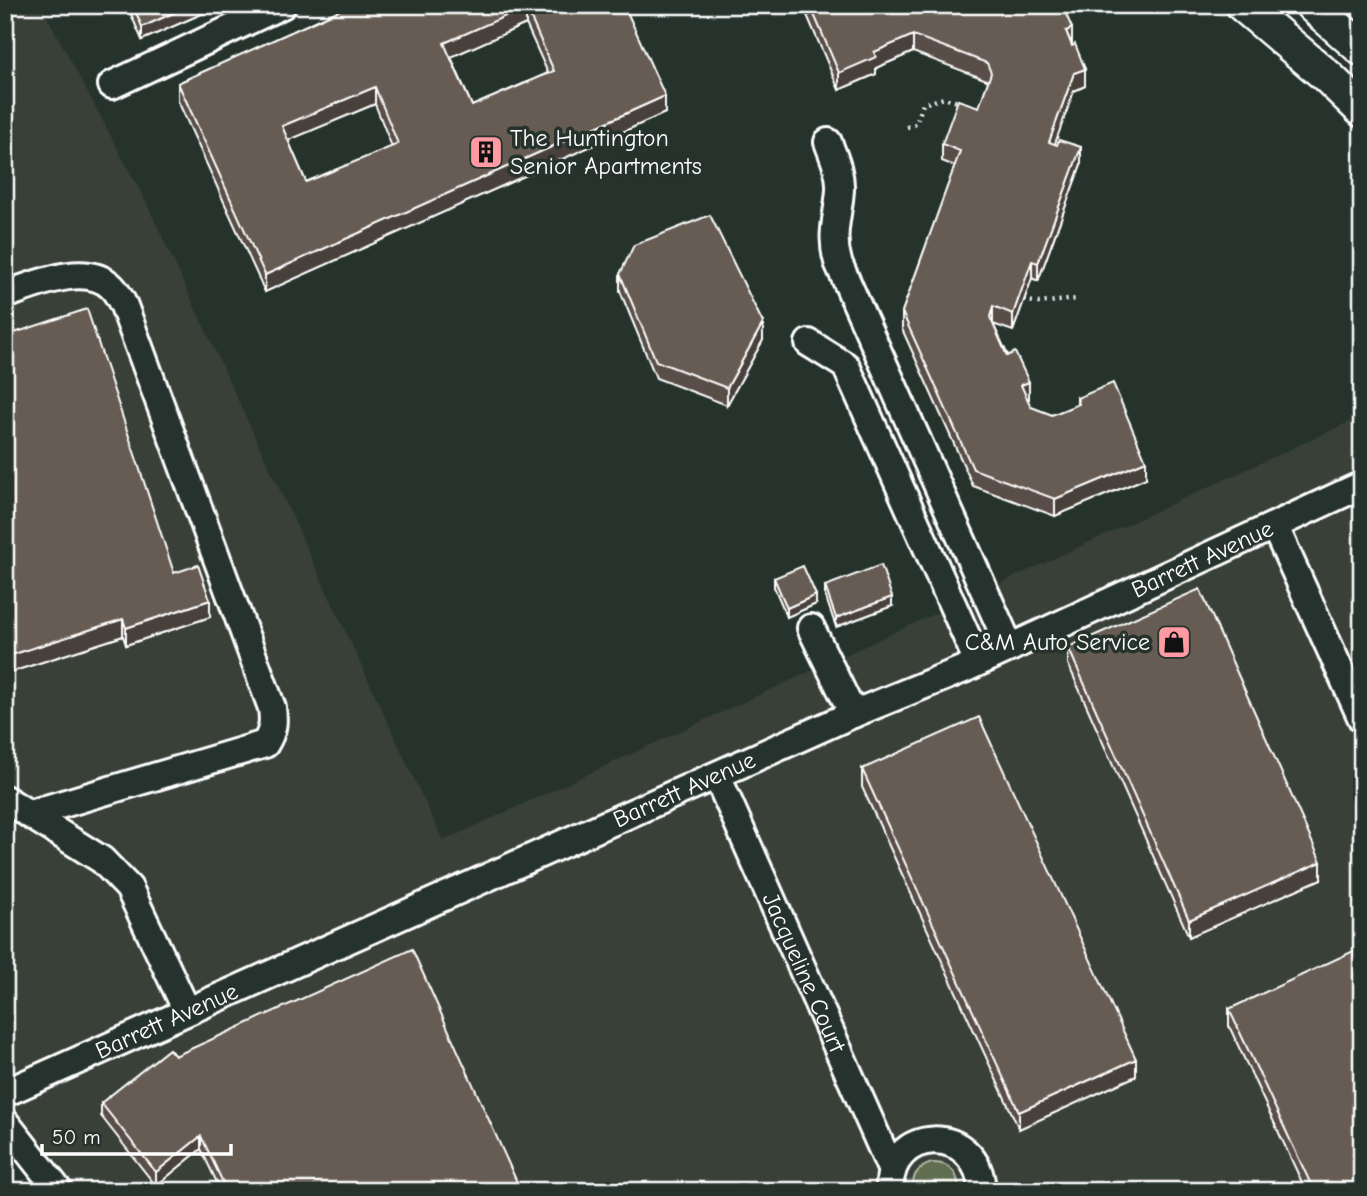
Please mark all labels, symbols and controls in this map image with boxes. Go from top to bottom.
place label: The Huntington Senior Apartments [510,124,702,180]
building icon: The Huntington Senior Apartments [467,133,505,171]
street label: Barrett Avenue [1127,514,1277,604]
shop icon: C&M Auto Service [1155,623,1193,661]
place label: C&M Auto Service [965,628,1150,656]
street label: Barrett Avenue [609,745,760,833]
street label: Jacqueline Court [756,888,852,1058]
street label: Barrett Avenue [91,977,242,1065]
scale bar [42,1112,231,1156]
text: 50 m [52,1125,101,1149]

